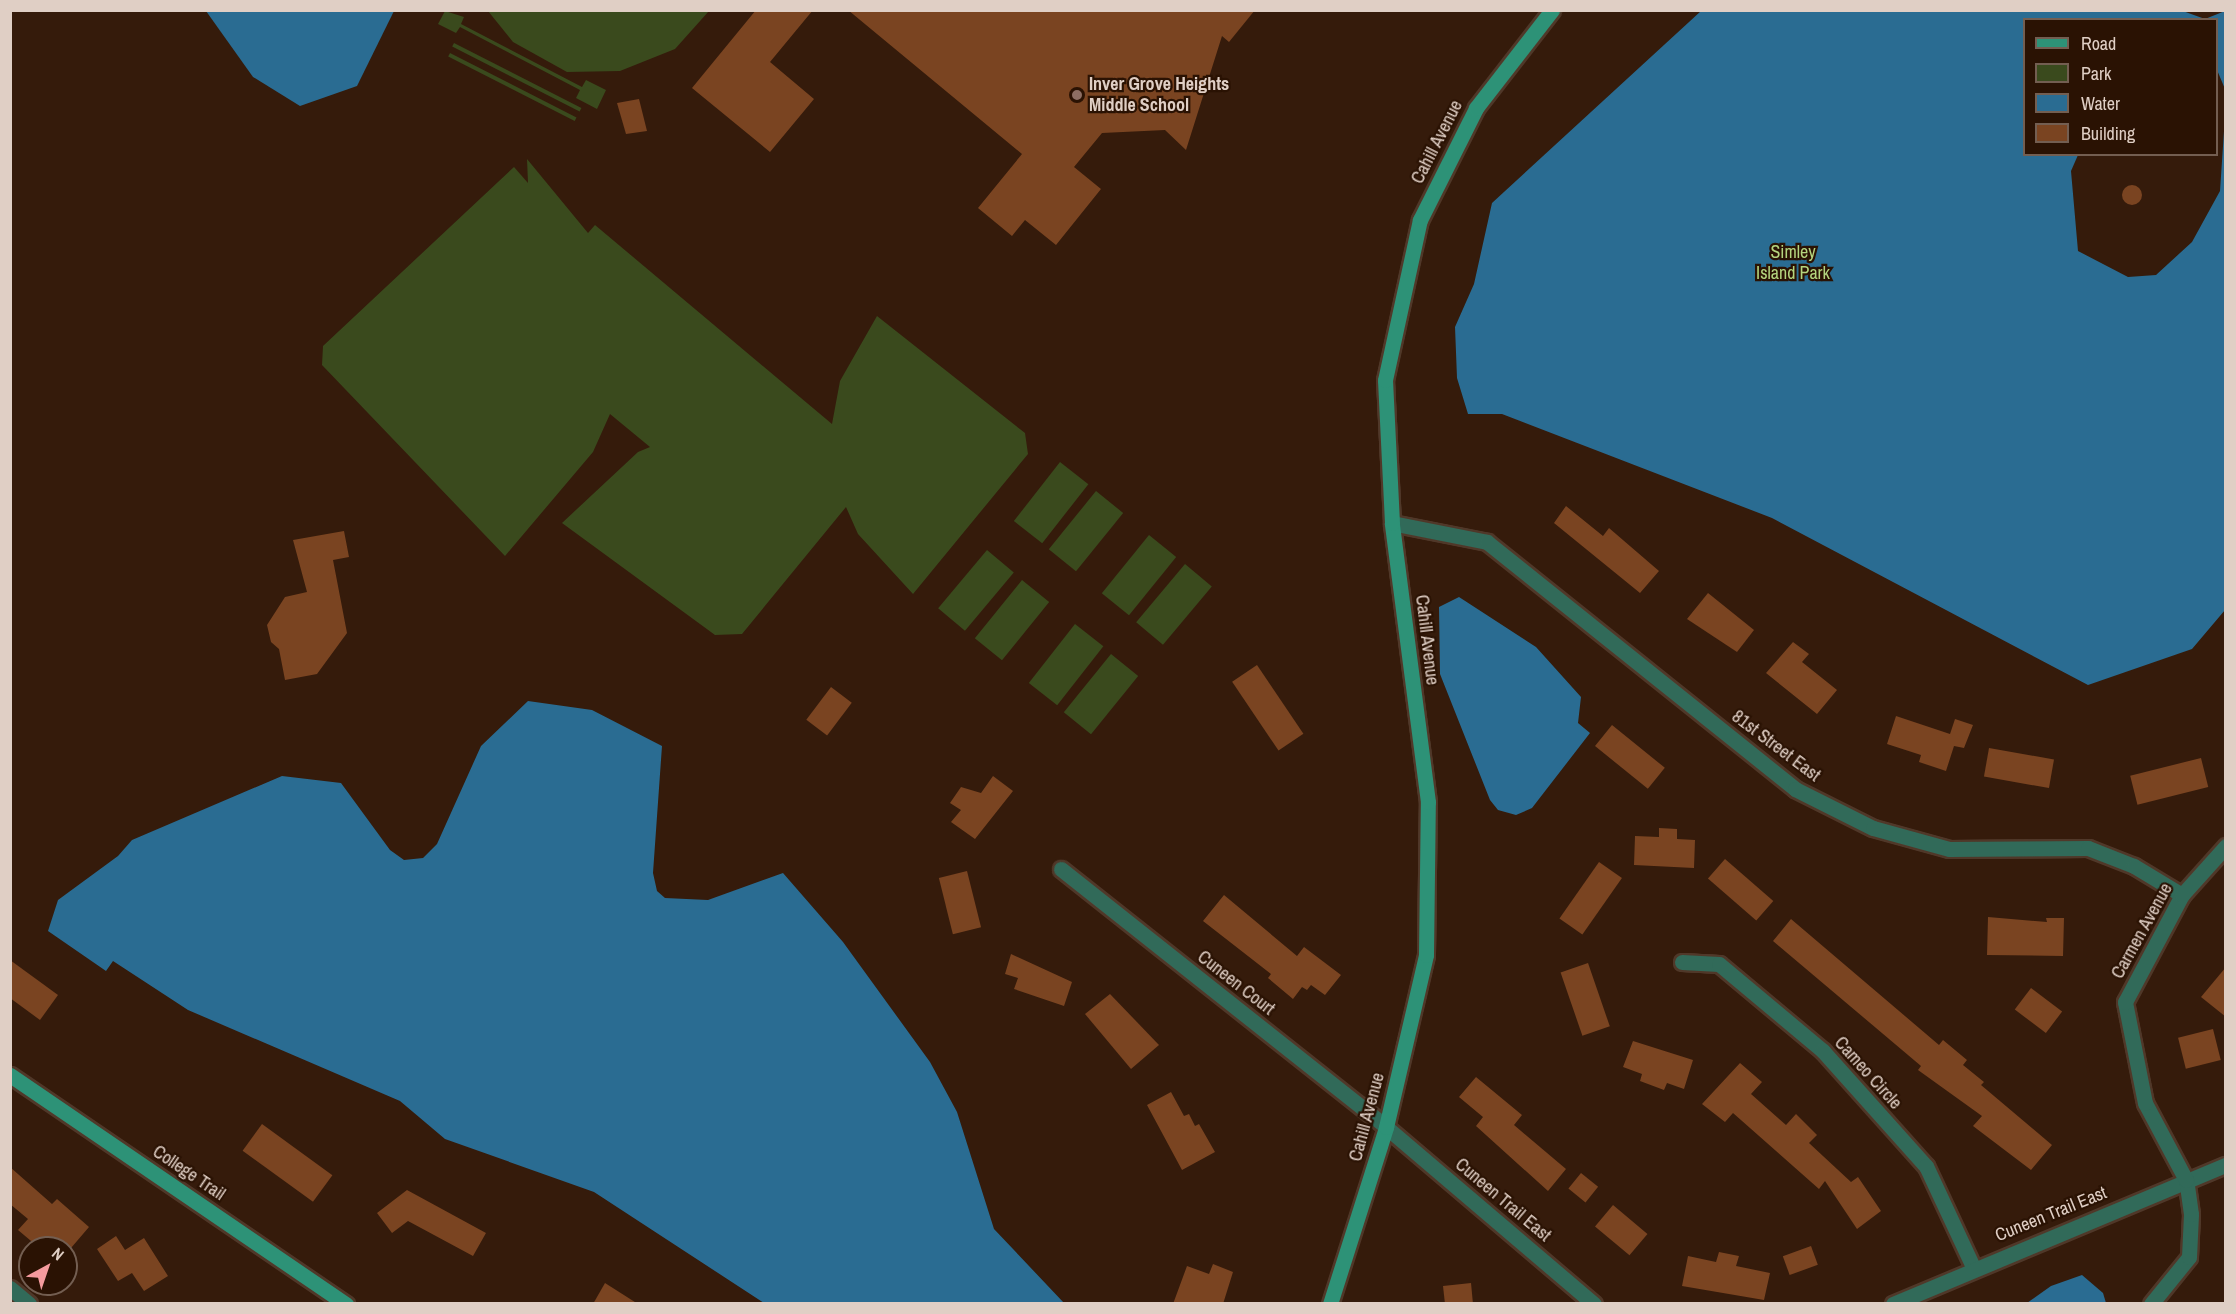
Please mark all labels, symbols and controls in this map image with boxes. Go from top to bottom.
legend [2023,18,2218,156]
text: Road [2081,31,2116,56]
text: Park [2081,61,2111,86]
place label: Inver Grove Heights Middle School [1089,74,1229,116]
marker: Inver Grove Heights Middle School [1070,88,1084,102]
text: Water [2081,91,2120,116]
street label: Cahill Avenue [1407,96,1467,188]
text: Building [2081,121,2135,146]
park label: Simley Island Park [1756,242,1830,284]
street label: Cahill Avenue [1411,593,1443,687]
street label: 81st Street East [1728,706,1824,786]
street label: Carmen Avenue [2107,879,2177,983]
street label: Cuneen Court [1193,946,1279,1020]
street label: Cameo Circle [1830,1032,1906,1114]
street label: Cahill Avenue [1345,1070,1389,1164]
street label: College Trail [149,1141,229,1205]
street label: Cuneen Trail East [1451,1154,1555,1246]
street label: Cuneen Trail East [1992,1182,2110,1246]
north arrow [18,1236,78,1296]
text: N [48,1242,69,1265]

